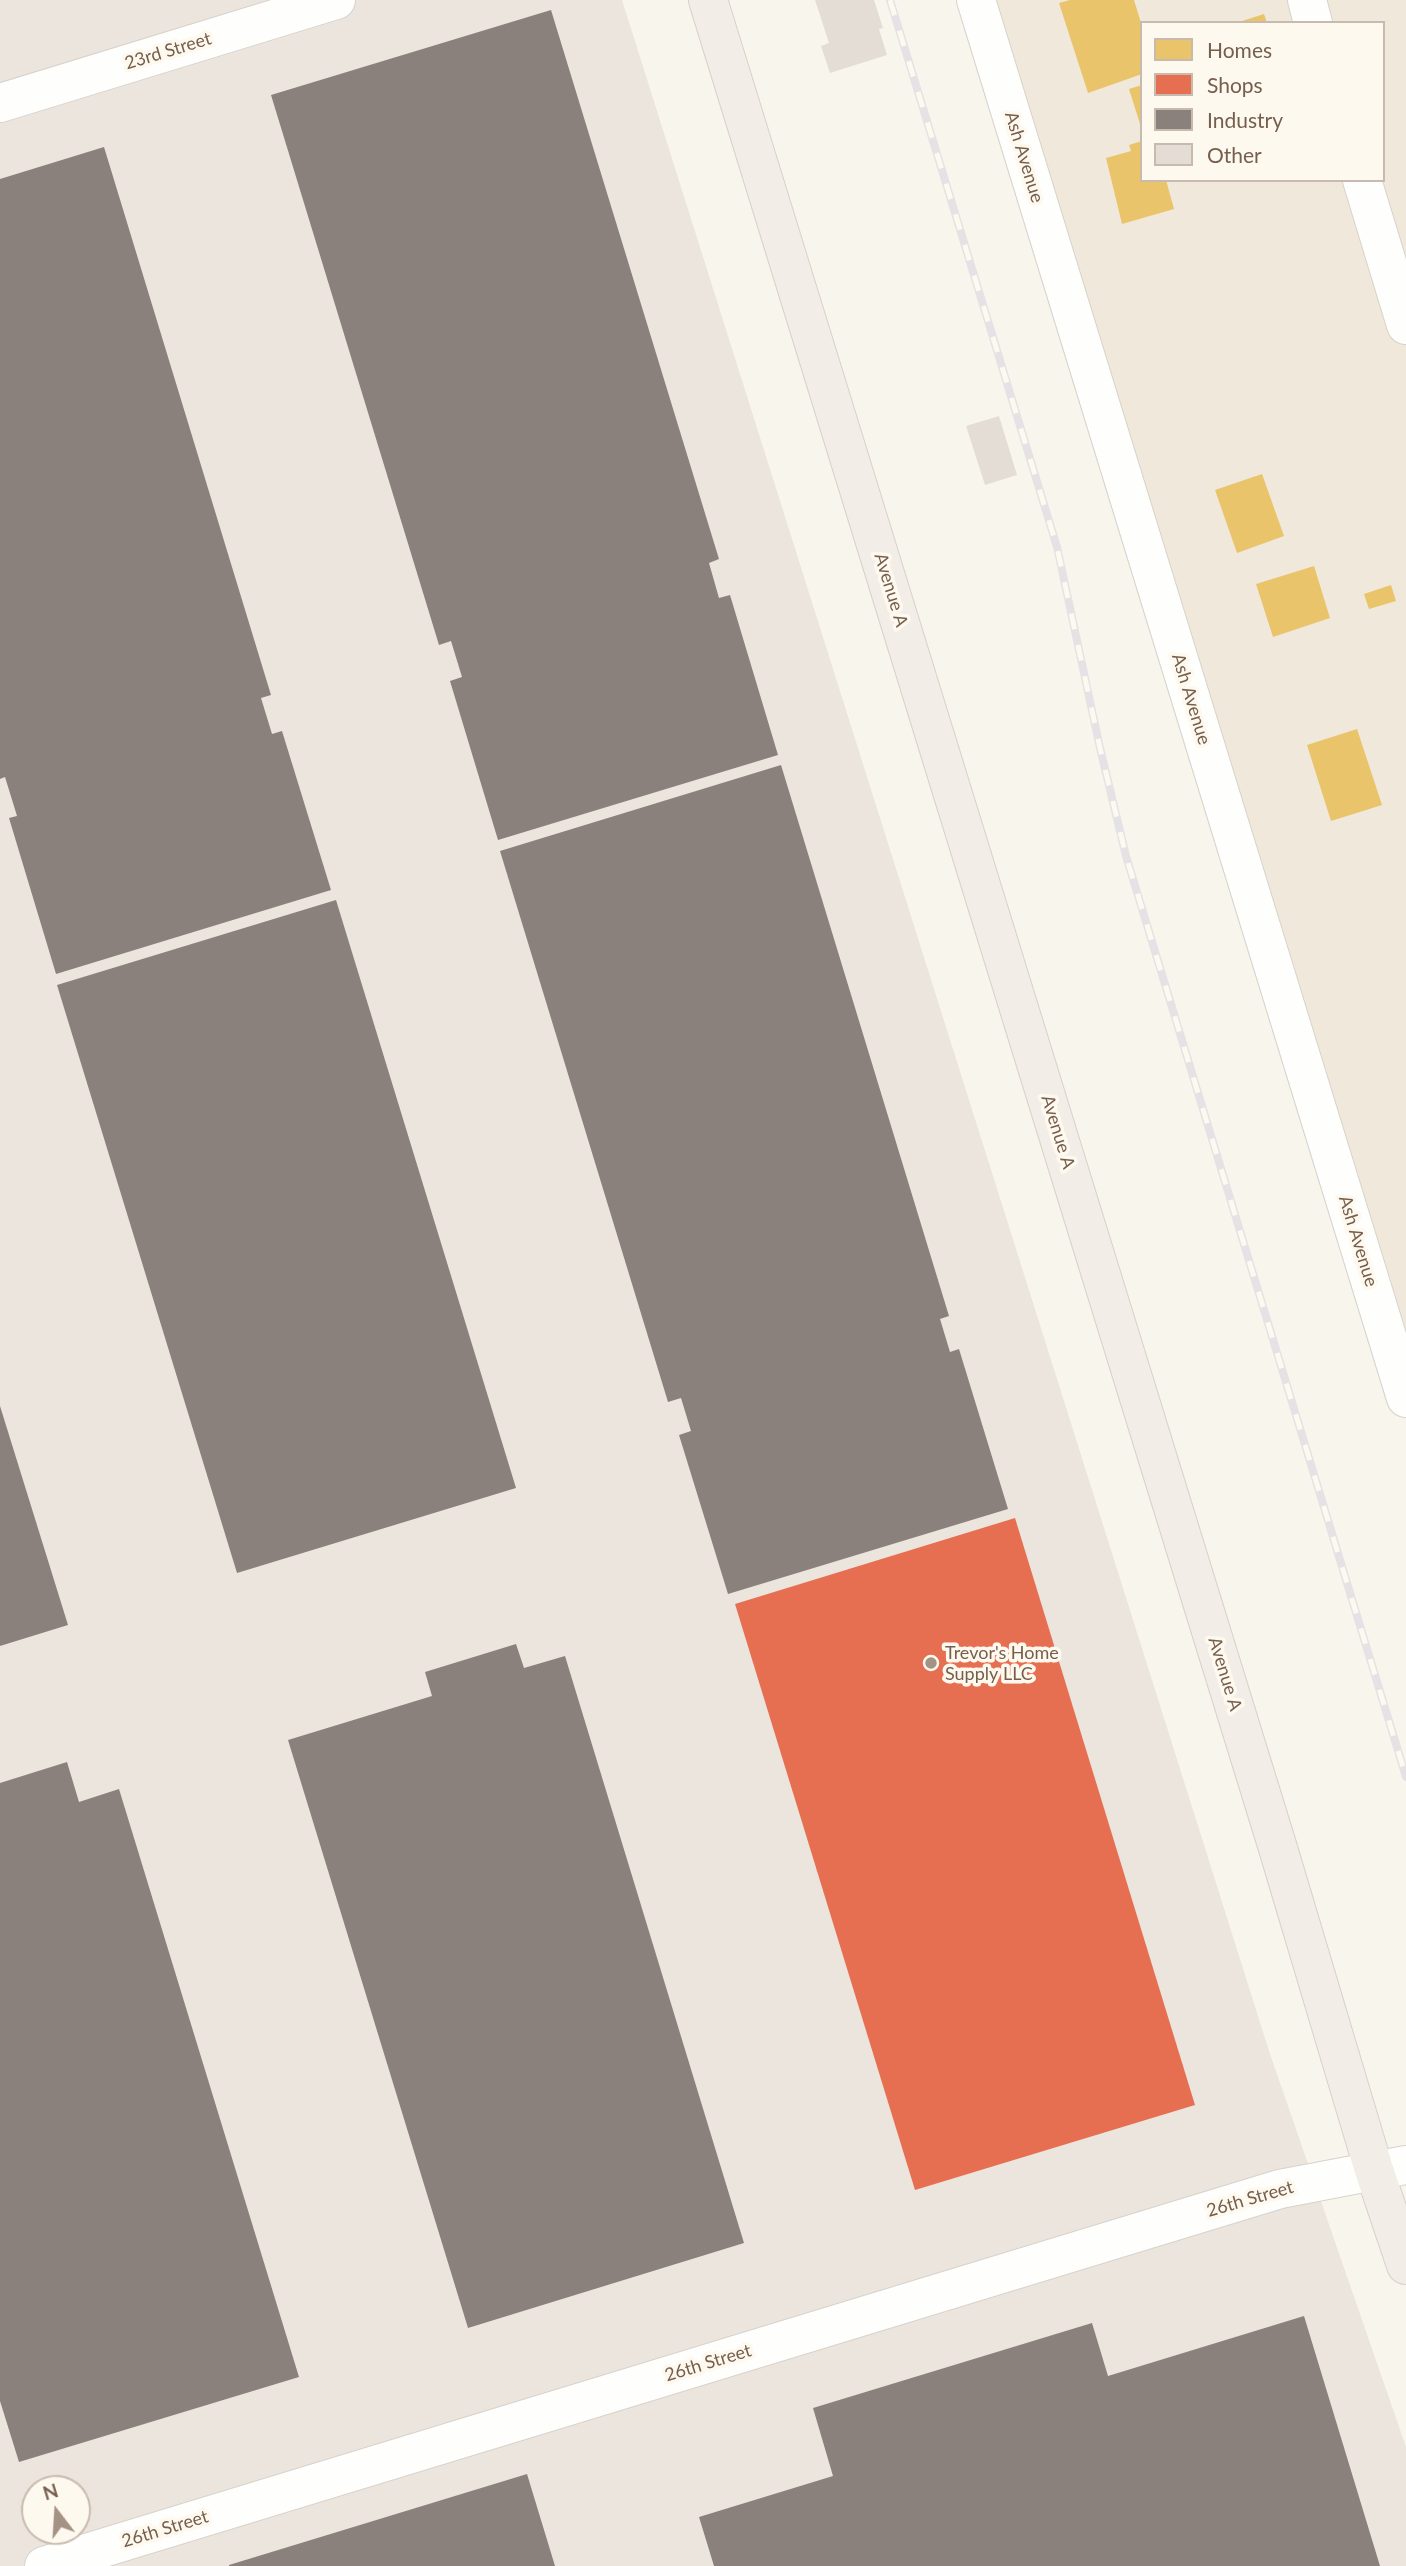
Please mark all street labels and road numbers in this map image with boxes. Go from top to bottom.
street label: 23rd Street [122,28,214,74]
street label: Ash Avenue [1000,109,1048,205]
street label: Avenue A [870,550,912,630]
street label: Ash Avenue [1167,651,1215,747]
street label: Avenue A [1037,1092,1079,1172]
street label: Ash Avenue [1334,1193,1382,1289]
street label: Avenue A [1204,1634,1246,1714]
street label: 26th Street [1204,2176,1296,2222]
street label: 26th Street [662,2340,754,2386]
street label: 26th Street [119,2506,211,2552]

